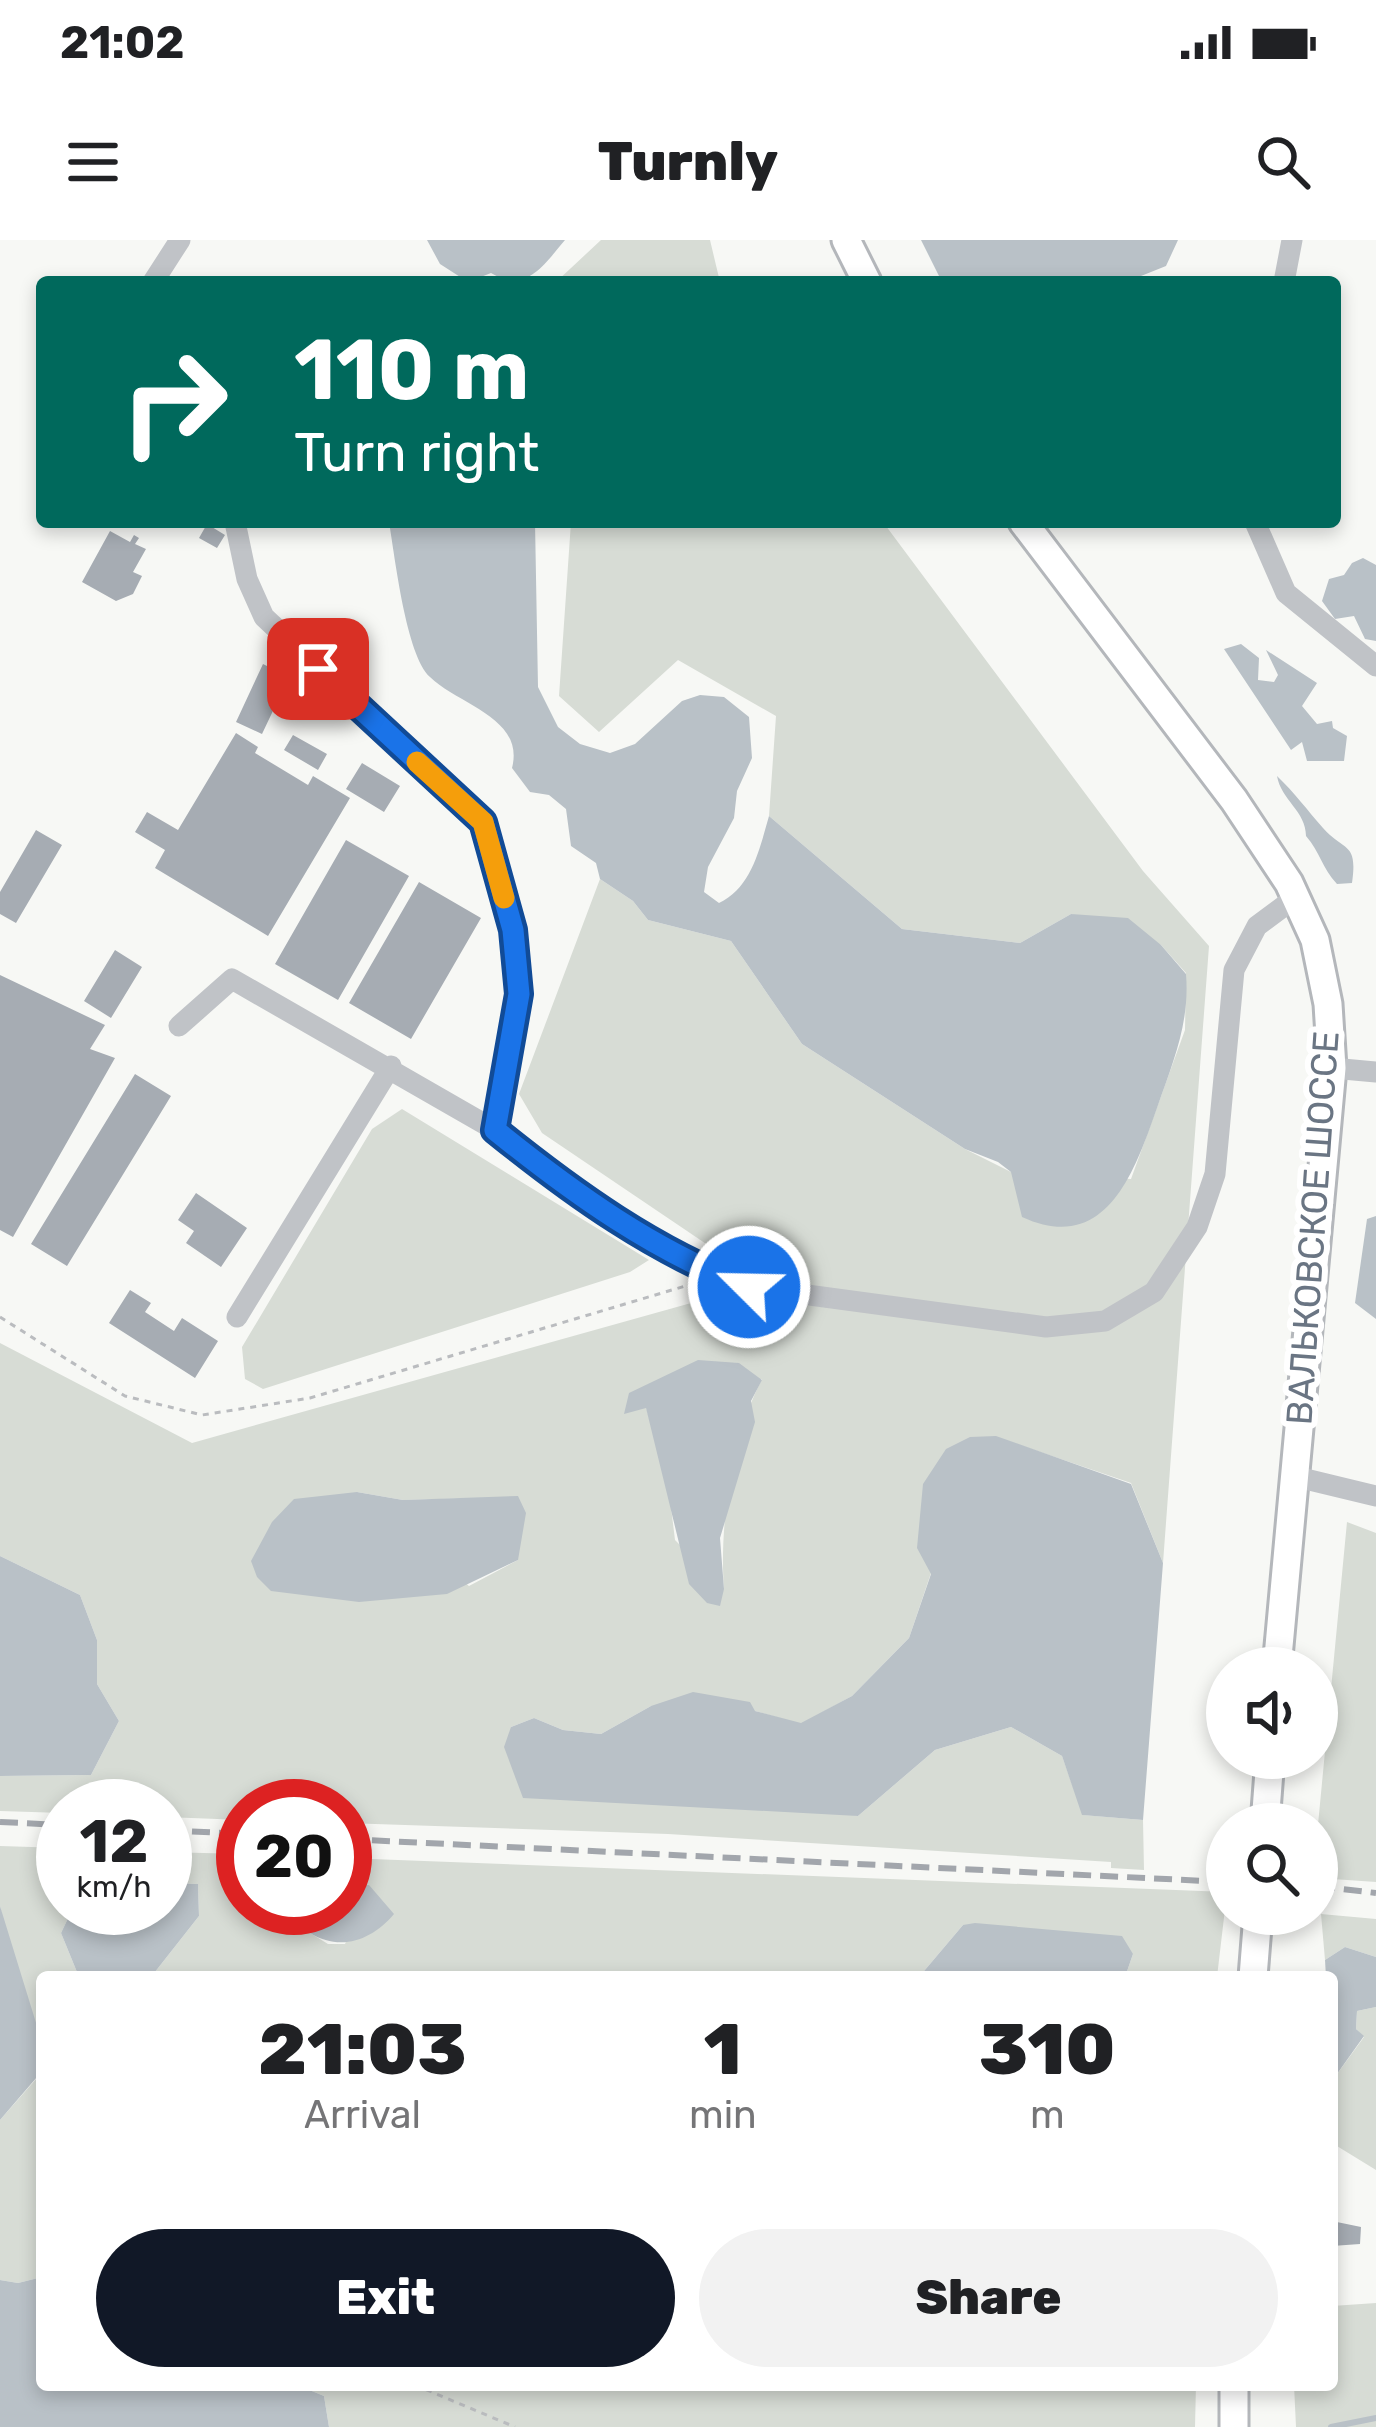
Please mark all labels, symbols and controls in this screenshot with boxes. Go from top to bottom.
text: 21:02 [60,16,185,69]
icon: menu [60,129,126,195]
icon: search [1250,129,1316,195]
text: Turnly [598,130,778,194]
text: 110 m [294,320,529,420]
icon: right [96,324,252,480]
text: Turn right [294,421,539,485]
pin [267,618,369,720]
icon: arrive [285,636,351,702]
street label: ВАЛЬКОВСКОЕ ШОССЕ [1277,1030,1348,1426]
position arrow [686,1224,812,1350]
map controls [1206,1647,1338,1935]
button: sound [1206,1647,1338,1779]
speed limit sign: 20 [216,1779,372,1935]
button: search [1206,1803,1338,1935]
text: 12 [80,1806,148,1877]
text: km/h [77,1869,151,1905]
text: 21:03 [258,2007,467,2092]
text: 1 [704,2007,742,2092]
text: 310 [979,2007,1116,2092]
text: Arrival [304,2092,421,2138]
text: min [689,2092,757,2138]
text: m [1030,2092,1065,2138]
button: Exit [96,2229,675,2367]
button: Share [699,2229,1278,2367]

